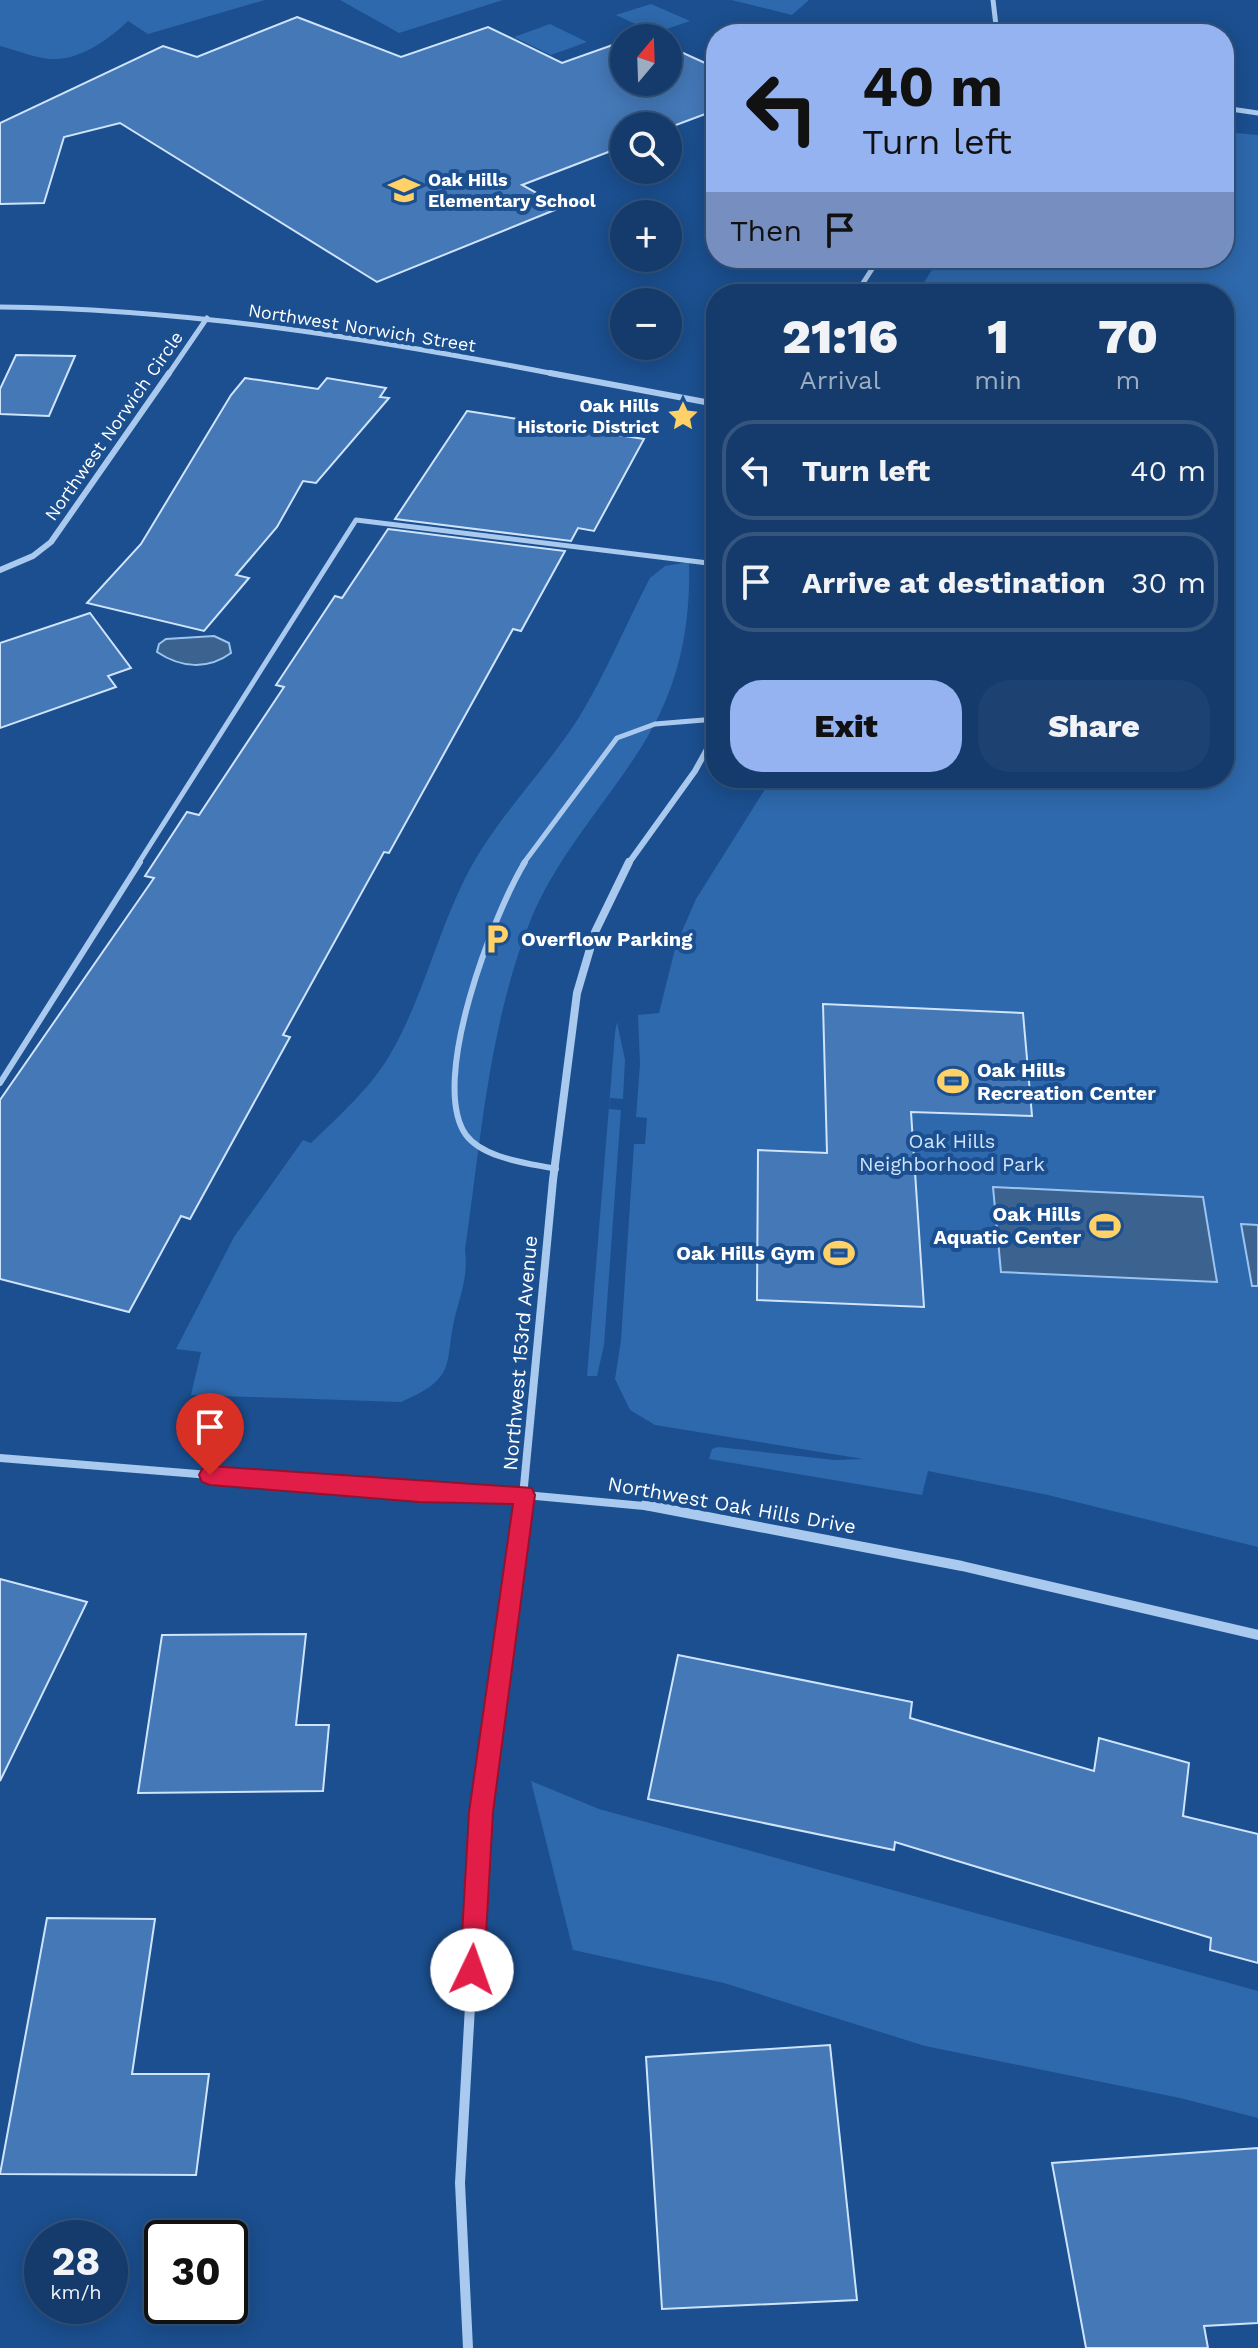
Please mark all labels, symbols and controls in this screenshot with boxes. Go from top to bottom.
north arrow [610,24,682,96]
map controls [610,24,682,360]
text: 40 m [862,54,1003,120]
icon: left [730,56,834,160]
button: search [610,112,682,184]
text: Turn left [862,121,1012,163]
place label: Oak Hills Elementary School [428,169,596,211]
school or university icon: Oak Hills Elementary School [387,173,421,207]
button: + [610,200,682,272]
icon: arrive [818,208,862,252]
text: Then [730,213,802,248]
button: − [610,288,682,360]
street label: Northwest Norwich Street [247,299,478,356]
text: 21:16 [782,308,898,365]
text: 1 [987,308,1009,365]
text: 70 [1098,308,1158,365]
street label: Northwest Norwich Circle [40,327,187,524]
text: Arrival [799,365,881,395]
text: min [974,365,1022,395]
text: m [1116,365,1140,395]
place label: Oak Hills Historic District [517,395,659,437]
place icon: Oak Hills Historic District [666,399,700,433]
icon: left [734,448,778,492]
text: Turn left [802,453,930,488]
text: 40 m [1130,453,1206,488]
icon: arrive [734,560,778,604]
text: Arrive at destination [802,565,1106,600]
text: 30 m [1131,565,1206,600]
button: Exit [730,680,962,772]
button: Share [978,680,1210,772]
parking icon: Overflow Parking [480,922,514,956]
place label: Overflow Parking [521,927,693,951]
place label: Oak Hills Recreation Center [977,1058,1156,1105]
sports icon: Oak Hills Recreation Center [936,1064,970,1098]
park label: Oak Hills Neighborhood Park [859,1129,1045,1176]
place label: Oak Hills Aquatic Center [934,1202,1081,1249]
sports icon: Oak Hills Aquatic Center [1088,1209,1122,1243]
street label: Northwest 153rd Avenue [498,1234,542,1472]
sports icon: Oak Hills Gym [822,1236,856,1270]
place label: Oak Hills Gym [676,1241,815,1265]
pin [176,1393,244,1475]
icon: arrive [188,1405,232,1449]
street label: Northwest Oak Hills Drive [606,1471,858,1539]
position arrow [430,1928,514,2012]
speed limit sign: 30 [144,2220,248,2324]
text: 28 [52,2238,100,2285]
text: km/h [50,2280,102,2304]

